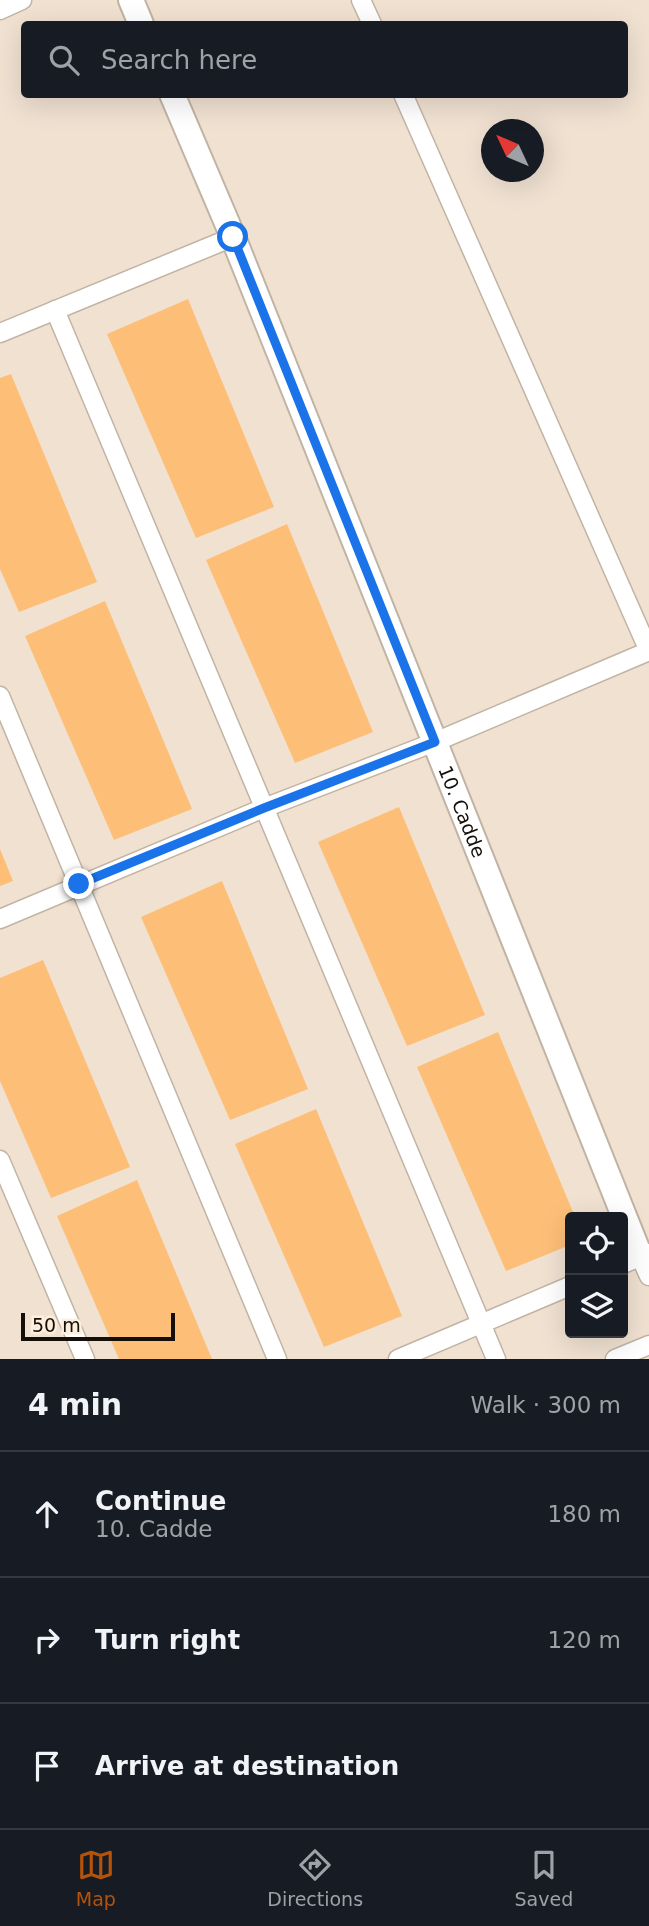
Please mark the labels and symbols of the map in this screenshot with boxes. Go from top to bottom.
north arrow [481,119,544,182]
route start [217,221,248,252]
street label: 10. Cadde [434,762,491,861]
route end [63,868,94,899]
scale bar [21,1310,175,1342]

